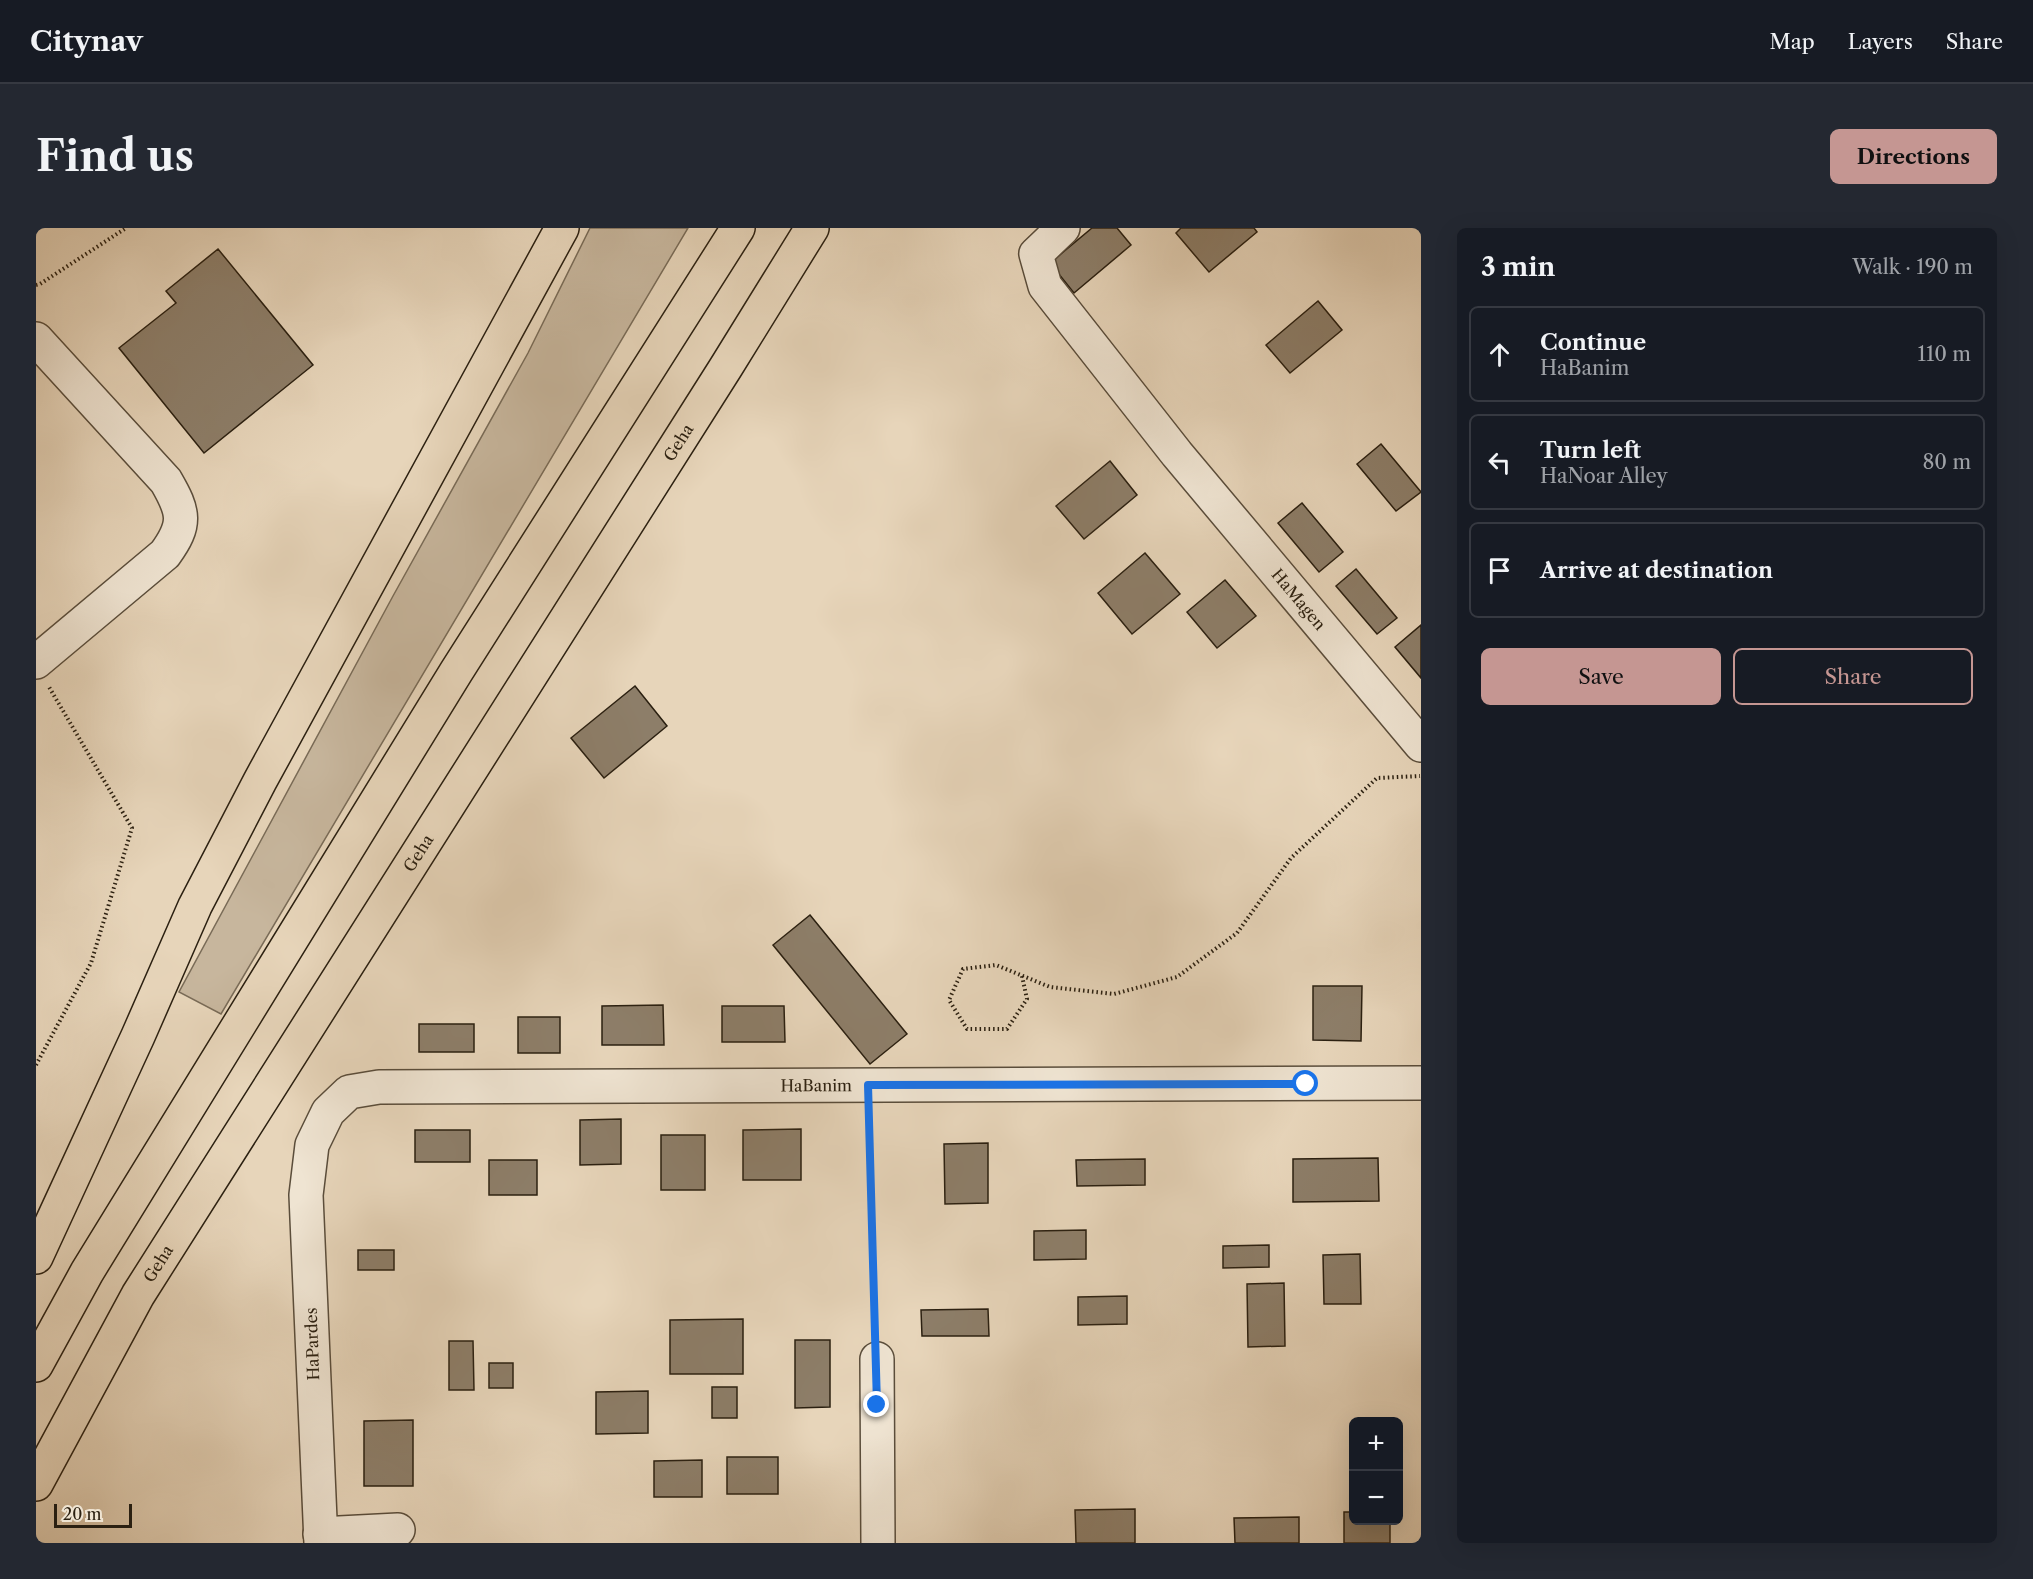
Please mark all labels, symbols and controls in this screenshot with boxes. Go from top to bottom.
text: Citynav [30,24,143,58]
text: Map [1770,29,1815,54]
text: Layers [1848,29,1913,54]
text: Share [1946,29,2003,54]
button: Directions [1830,129,1997,184]
text: Find us [36,130,194,182]
text: 3 min [1481,251,1555,283]
text: Walk · 190 m [1852,255,1973,279]
text: Continue [1540,329,1646,356]
icon: ahead [1483,338,1516,371]
text: 110 m [1918,342,1971,366]
text: HaBanim [1540,356,1629,380]
street label: Geha [659,420,698,465]
text: Turn left [1540,437,1641,464]
icon: left [1483,446,1516,479]
text: 80 m [1923,450,1971,474]
text: HaNoar Alley [1540,464,1668,488]
icon: arrive [1483,554,1516,587]
text: Arrive at destination [1540,557,1773,584]
street label: HaMagen [1267,565,1330,634]
button: Save [1481,648,1721,705]
button: Share [1733,648,1973,705]
street label: Geha [399,830,438,875]
route start [1292,1070,1318,1096]
street label: HaBanim [780,1075,852,1095]
street label: Geha [139,1241,177,1286]
street label: HaPardes [301,1307,323,1381]
route end [863,1391,889,1417]
map controls [1349,1417,1403,1525]
button: + [1349,1417,1403,1471]
button: − [1349,1471,1403,1525]
scale bar [54,1501,132,1528]
text: 20 m [63,1504,102,1524]

